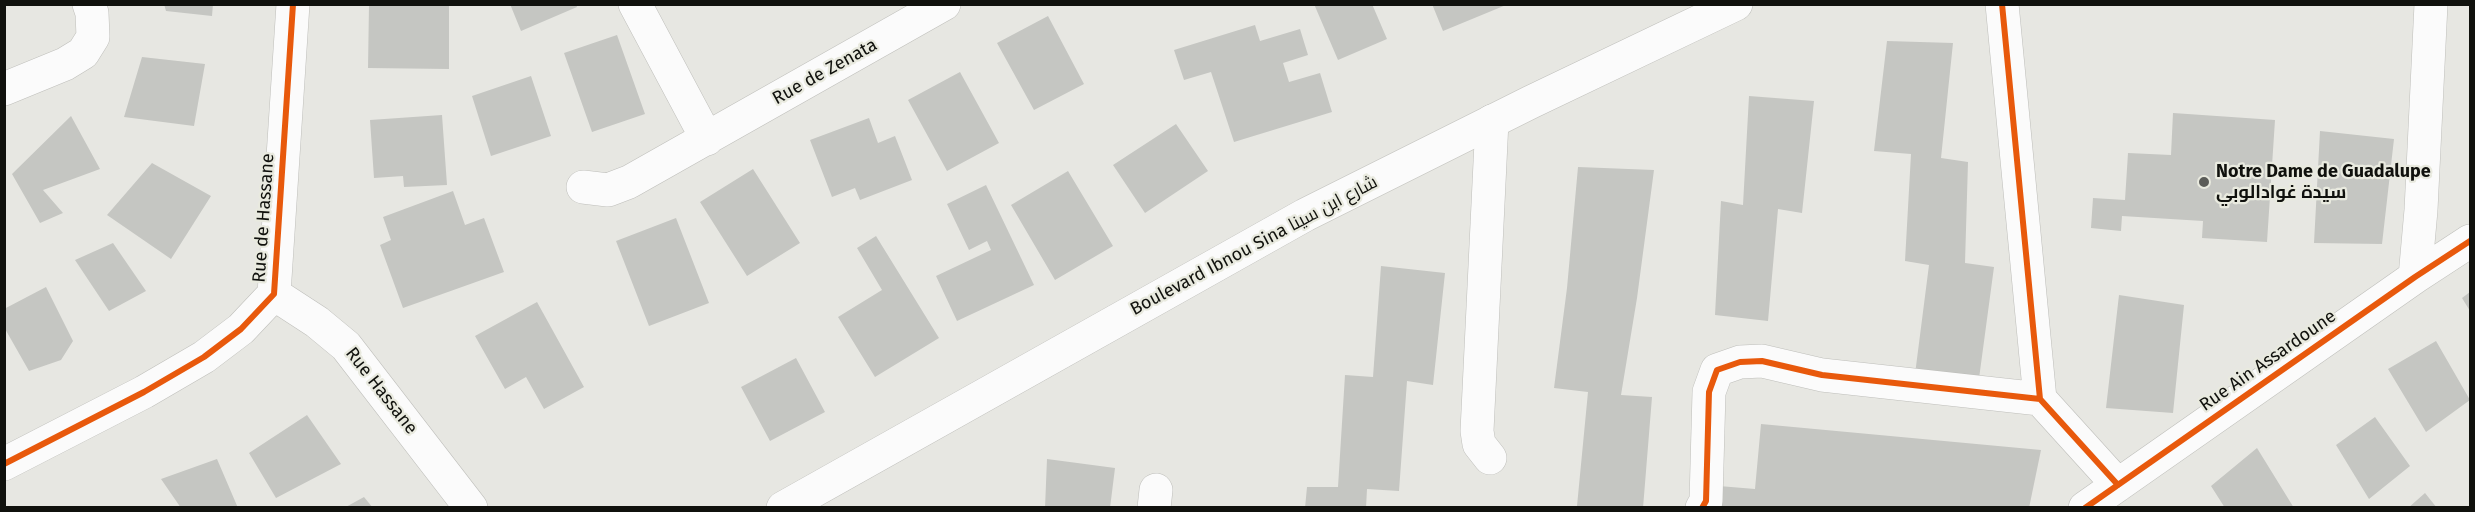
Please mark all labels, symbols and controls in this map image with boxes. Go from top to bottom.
street label: Rue de Zenata [769,34,881,110]
street label: Rue de Hassane [249,153,279,283]
place label: Notre Dame de Guadalupe سيدة غوادالوبي [2216,161,2431,204]
street label: Boulevard Ibnou Sina شارع ابن سينا [1127,171,1381,321]
marker: Notre Dame de Guadalupe سيدة غوادالوبي [2197,175,2211,189]
street label: Rue Ain Assardoune [2196,306,2340,416]
street label: Rue Hassane [340,343,422,439]

